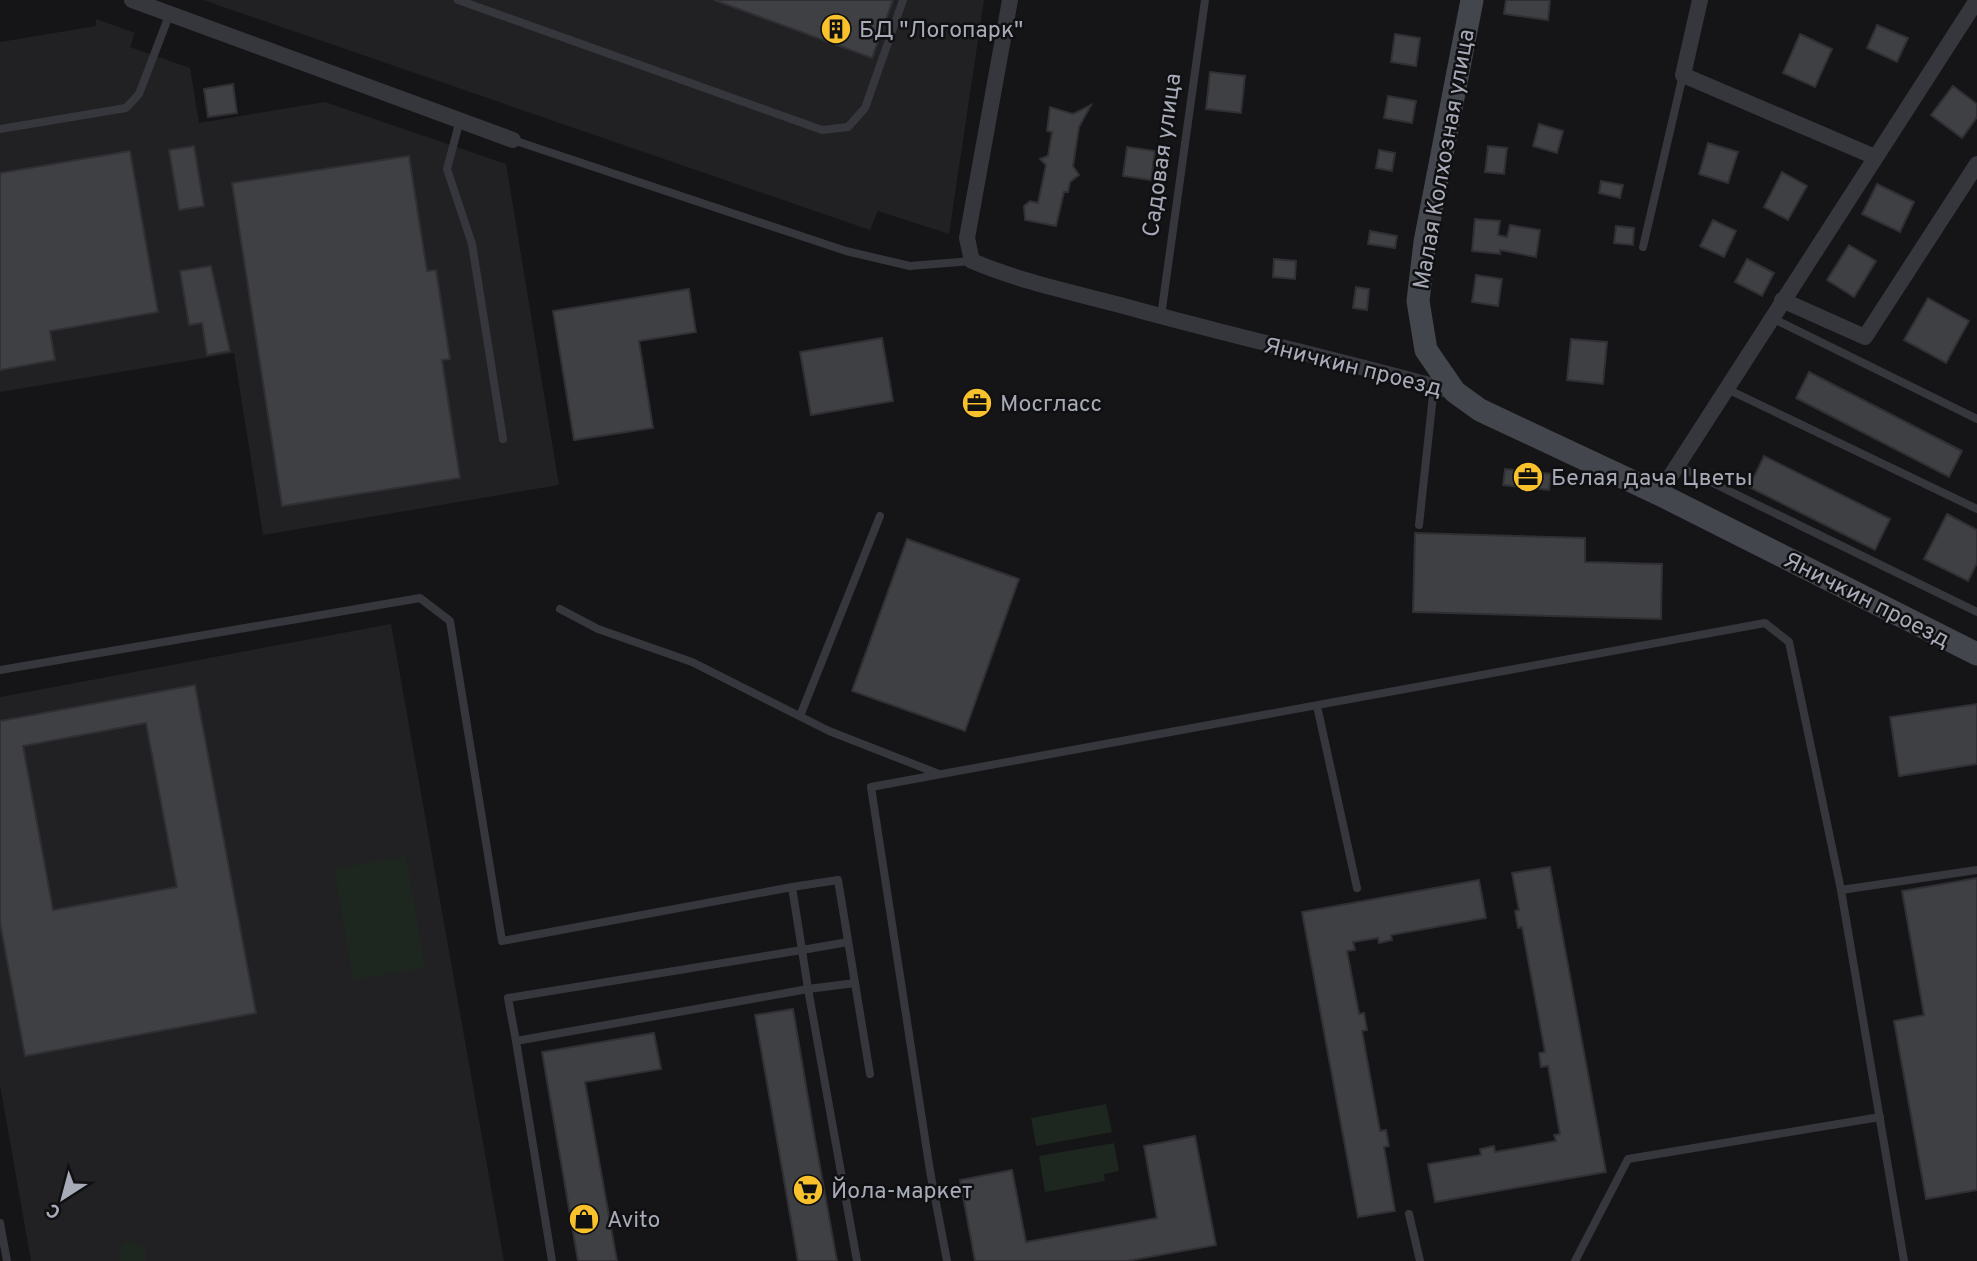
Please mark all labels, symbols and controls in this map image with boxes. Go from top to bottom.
building icon: БД "Логопарк" [819,12,853,46]
place label: БД "Логопарк" [859,17,1023,46]
street label: Малая Колхозная улица [1408,27,1483,292]
street label: Садовая улица [1138,72,1189,239]
street label: Яничкин проезд [1260,332,1445,405]
office icon: Мосгласс [960,386,994,420]
place label: Мосгласс [1000,391,1102,420]
office icon: Белая дача Цветы [1511,460,1545,494]
place label: Белая дача Цветы [1551,465,1753,494]
street label: Яничкин проезд [1778,547,1954,656]
north arrow [28,1163,98,1233]
supermarket icon: Йола-маркет [791,1173,825,1207]
place label: Йола-маркет [831,1176,972,1207]
text: С [42,1197,66,1223]
shop icon: Avito [567,1202,601,1236]
place label: Avito [607,1207,660,1236]

